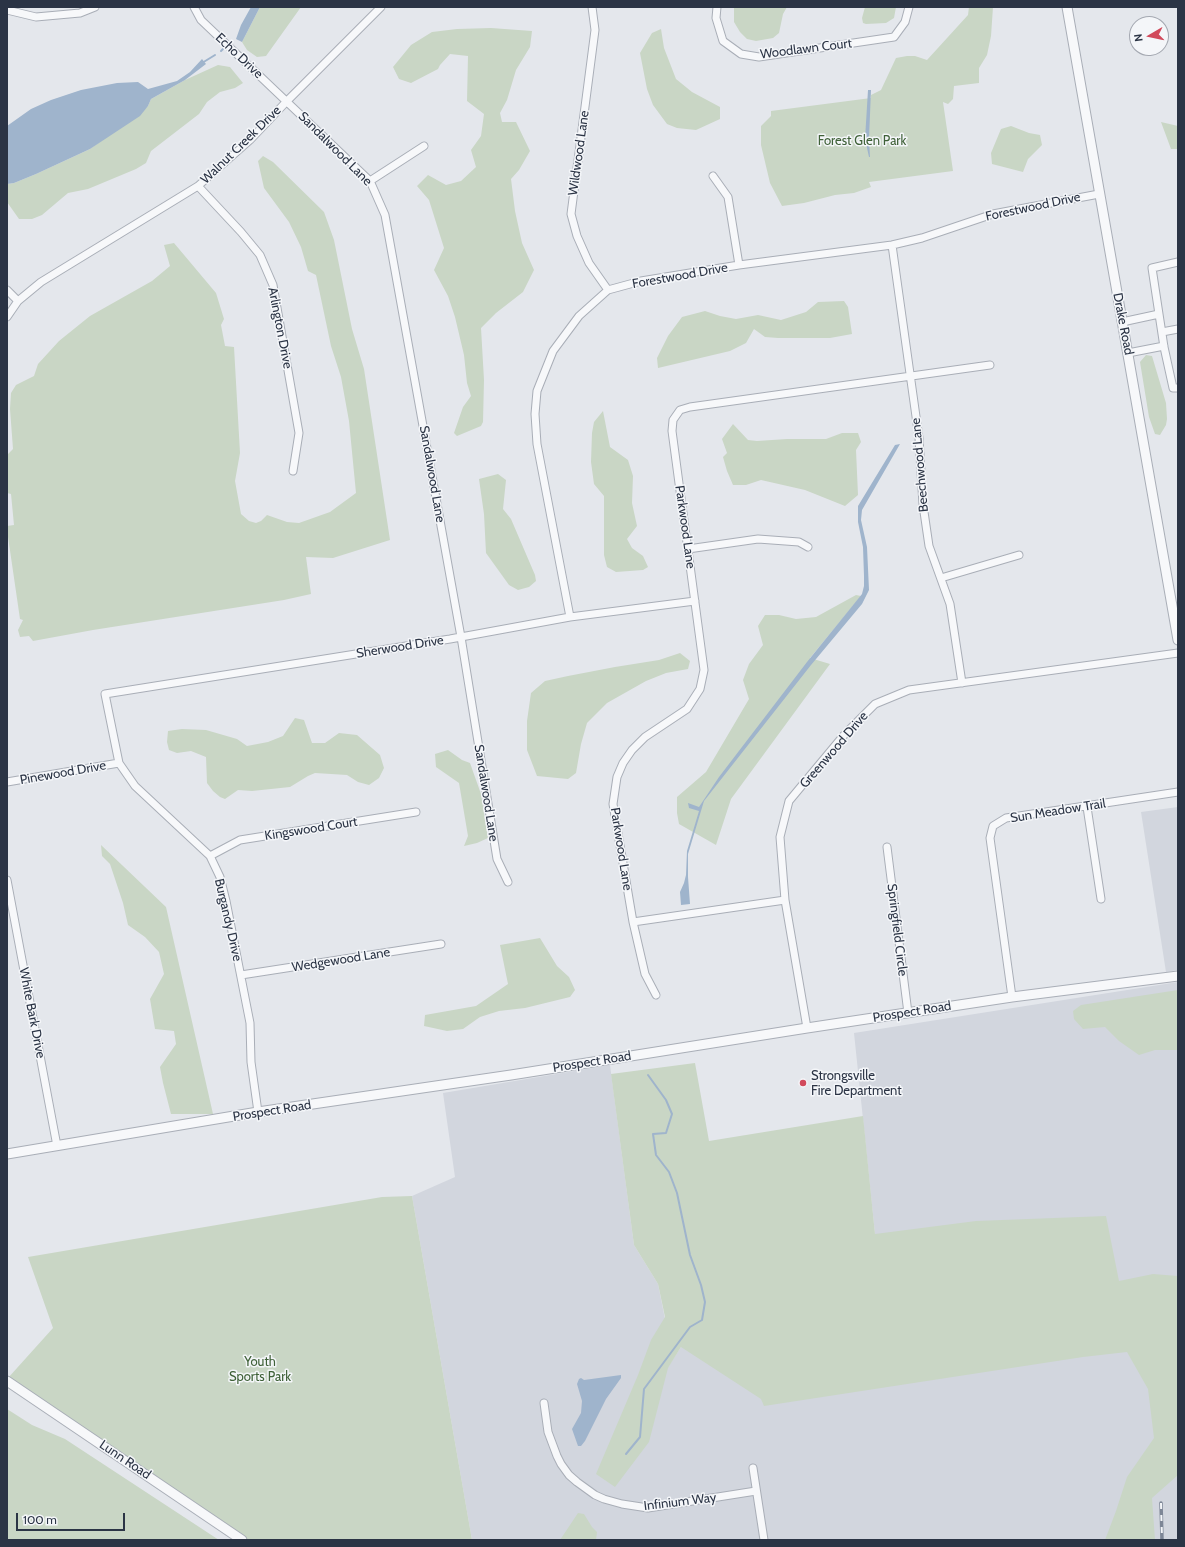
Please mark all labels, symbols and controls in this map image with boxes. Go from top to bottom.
north arrow [1129,16,1169,56]
street label: Echo Drive [212,30,266,82]
text: N [1131,33,1146,43]
street label: Woodlawn Court [759,36,853,62]
street label: Walnut Creek Drive [198,103,284,187]
street label: Sandalwood Lane [295,109,375,189]
street label: Wildwood Lane [565,109,593,197]
park label: Forest Glen Park [818,133,906,149]
street label: Forestwood Drive [984,189,1082,225]
street label: Forestwood Drive [631,260,729,292]
street label: Arlington Drive [264,286,296,370]
street label: Drake Road [1109,292,1137,356]
street label: Beechwood Lane [908,417,932,513]
street label: Sandalwood Lane [416,424,448,524]
street label: Parkwood Lane [671,484,699,570]
street label: Sherwood Drive [355,632,445,662]
street label: Greenwood Drive [797,709,871,791]
street label: Sandalwood Lane [471,743,501,843]
street label: Pinewood Drive [19,758,107,788]
street label: Sun Meadow Trail [1009,796,1107,826]
street label: Parkwood Lane [607,806,635,892]
street label: Kingswood Court [264,814,358,844]
street label: Burgandy Drive [211,877,245,963]
street label: Springfield Circle [884,883,910,977]
street label: Wedgewood Lane [291,945,391,975]
street label: White Bark Drive [16,966,48,1060]
street label: Prospect Road [872,998,952,1026]
street label: Prospect Road [552,1048,632,1076]
place label: Strongsville Fire Department [811,1068,902,1099]
marker: Strongsville Fire Department [798,1078,808,1088]
street label: Prospect Road [232,1097,312,1125]
park label: Youth Sports Park [229,1354,291,1385]
street label: Lunn Road [96,1437,154,1483]
street label: Infinium Way [643,1490,717,1514]
scale bar [18,1505,127,1531]
text: 100 m [23,1512,57,1527]

